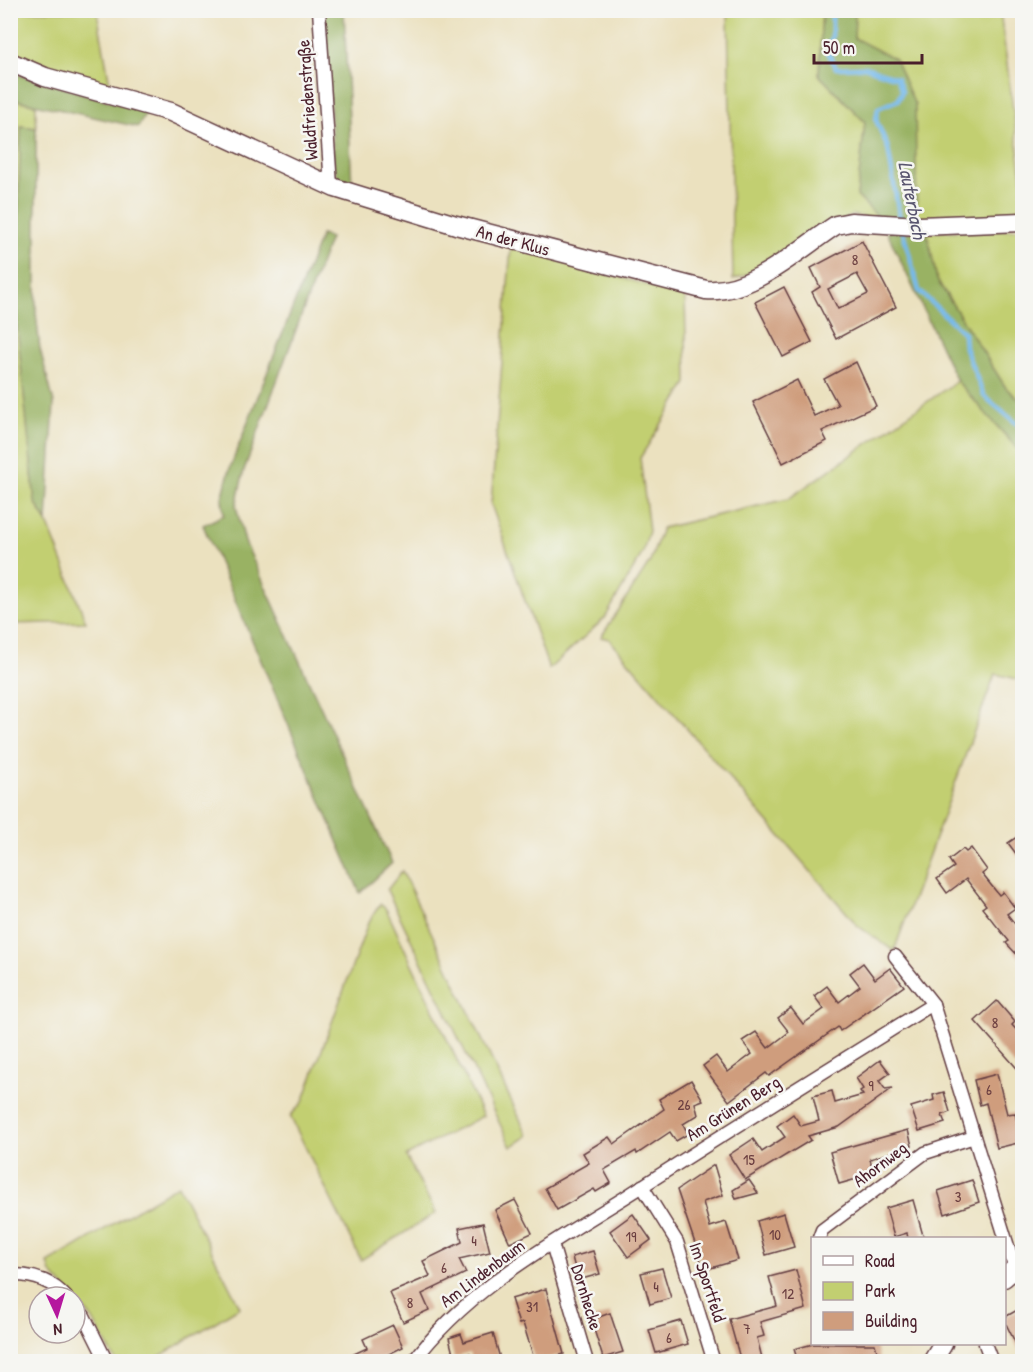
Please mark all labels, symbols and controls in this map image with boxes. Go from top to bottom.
scale bar [814,27,922,65]
text: 50 m [823,35,855,60]
street label: Waldfriedenstraße [290,39,324,161]
water label: Lauterbach [892,159,934,242]
street label: An der Klus [474,218,552,262]
house number: 8 [852,249,858,270]
house number: 8 [992,1012,998,1033]
street label: Am Grünen Berg [681,1069,785,1147]
house number: 9 [868,1075,874,1096]
house number: 6 [986,1079,992,1100]
house number: 26 [677,1094,691,1115]
street label: Ahornweg [848,1135,912,1193]
house number: 15 [743,1149,756,1170]
house number: 3 [955,1186,962,1207]
house number: 10 [769,1224,781,1245]
house number: 19 [626,1226,637,1247]
house number: 4 [471,1230,477,1251]
street label: Am Lindenbaum [434,1233,530,1313]
legend [811,1237,1006,1345]
street label: Im Sportfeld [683,1239,733,1325]
text: Road [865,1248,895,1273]
house number: 6 [441,1257,447,1278]
street label: Dornhecke [565,1261,609,1333]
house number: 4 [653,1276,659,1297]
text: Park [865,1278,896,1303]
house number: 12 [782,1283,794,1304]
north arrow [27,1285,87,1345]
house number: 8 [407,1292,413,1313]
house number: 31 [526,1296,538,1317]
text: Building [865,1308,917,1333]
house number: 7 [743,1318,751,1339]
text: N [53,1319,63,1341]
house number: 6 [666,1327,672,1348]

